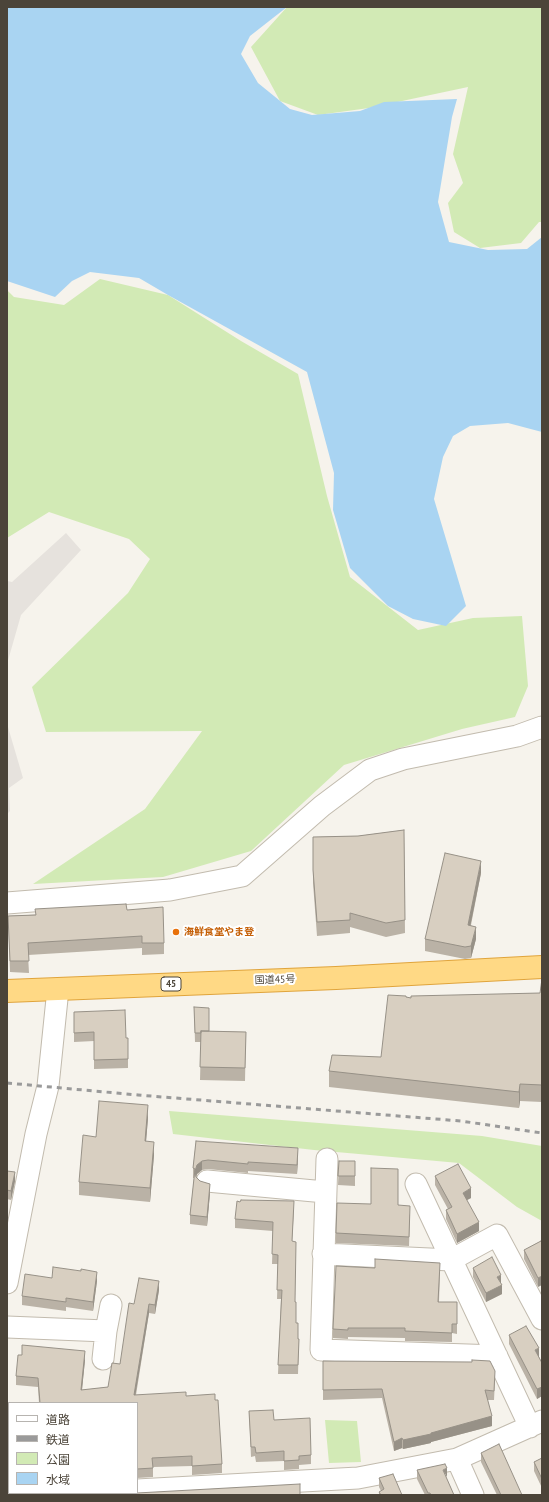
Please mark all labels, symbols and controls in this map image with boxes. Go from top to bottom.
place label: 海鮮食堂やま登 [184,926,254,938]
marker: 海鮮食堂やま登 [171,927,181,937]
street label: 国道45号 [254,973,296,987]
road number: 45 [161,977,181,991]
legend [8,1402,138,1494]
text: 道路 [46,1412,70,1427]
text: 鉄道 [46,1432,70,1447]
text: 公園 [46,1452,70,1467]
text: 水域 [46,1472,70,1487]

